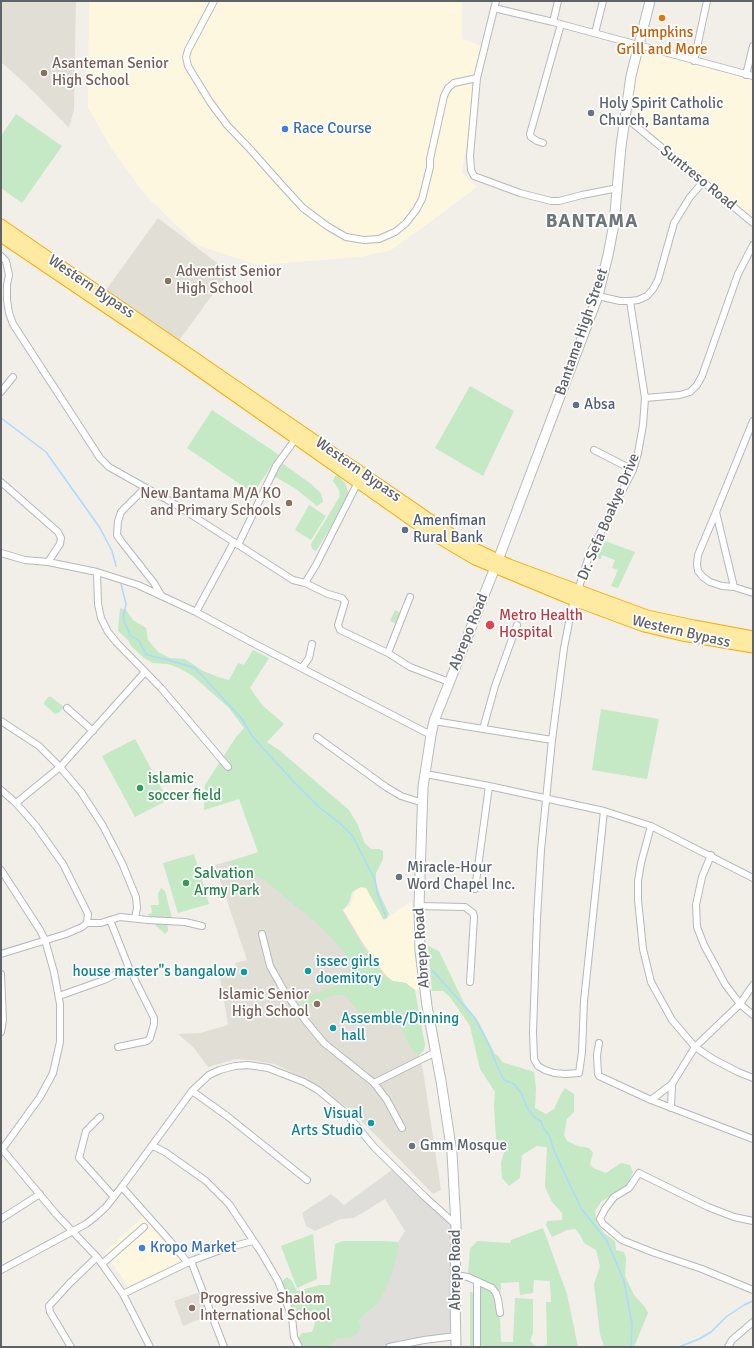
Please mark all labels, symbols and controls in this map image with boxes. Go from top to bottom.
marker: Pumpkins Grill and More [657,13,667,23]
place label: Pumpkins Grill and More [616,24,708,59]
place label: Asanteman Senior High School [52,55,169,90]
marker: Asanteman Senior High School [39,68,49,78]
place label: Holy Spirit Catholic Church, Bantama [599,95,723,130]
marker: Holy Spirit Catholic Church, Bantama [586,108,596,118]
place label: Race Course [293,120,372,138]
marker: Race Course [280,124,290,134]
street label: Suntreso Road [656,142,740,214]
district label: BANTAMA [546,211,638,233]
street label: Western Bypass [44,251,138,323]
place label: Adventist Senior High School [176,263,281,298]
street label: Bantama High Street [552,266,612,398]
marker: Adventist Senior High School [163,276,173,286]
place label: Absa [584,396,615,414]
marker: Absa [571,400,581,410]
street label: Western Bypass [312,434,404,506]
street label: Dr. Sefa Boakye Drive [574,451,644,583]
place label: New Bantama M/A KO and Primary Schools [140,485,281,520]
marker: New Bantama M/A KO and Primary Schools [284,498,294,508]
place label: Amenfiman Rural Bank [413,512,486,547]
marker: Amenfiman Rural Bank [400,525,410,535]
street label: Abrepo Road [445,591,493,673]
place label: Metro Health Hospital [499,607,583,642]
street label: Western Bypass [630,612,732,652]
marker: Metro Health Hospital [484,619,496,631]
place label: islamic soccer field [148,770,221,805]
marker: islamic soccer field [135,783,145,793]
place label: Miracle-Hour Word Chapel Inc. [407,859,515,894]
place label: Salvation Army Park [194,865,260,900]
marker: Miracle-Hour Word Chapel Inc. [394,872,404,882]
marker: Salvation Army Park [181,878,191,888]
street label: Abrepo Road [410,907,434,989]
place label: issec girls doemitory [316,953,381,988]
place label: house master"s bangalow [73,963,236,981]
marker: issec girls doemitory [303,966,313,976]
marker: house master"s bangalow [239,967,249,977]
place label: Islamic Senior High School [218,986,309,1021]
marker: Islamic Senior High School [312,999,322,1009]
place label: Assemble/Dinning hall [341,1010,459,1045]
marker: Assemble/Dinning hall [328,1023,338,1033]
place label: Visual Arts Studio [291,1105,363,1140]
marker: Visual Arts Studio [366,1118,376,1128]
place label: Gmm Mosque [420,1137,507,1155]
marker: Gmm Mosque [407,1141,417,1151]
street label: Abrepo Road [447,1230,465,1310]
place label: Kropo Market [150,1239,236,1257]
marker: Kropo Market [137,1243,147,1253]
place label: Progressive Shalom International School [200,1290,331,1325]
marker: Progressive Shalom International School [187,1303,197,1313]

